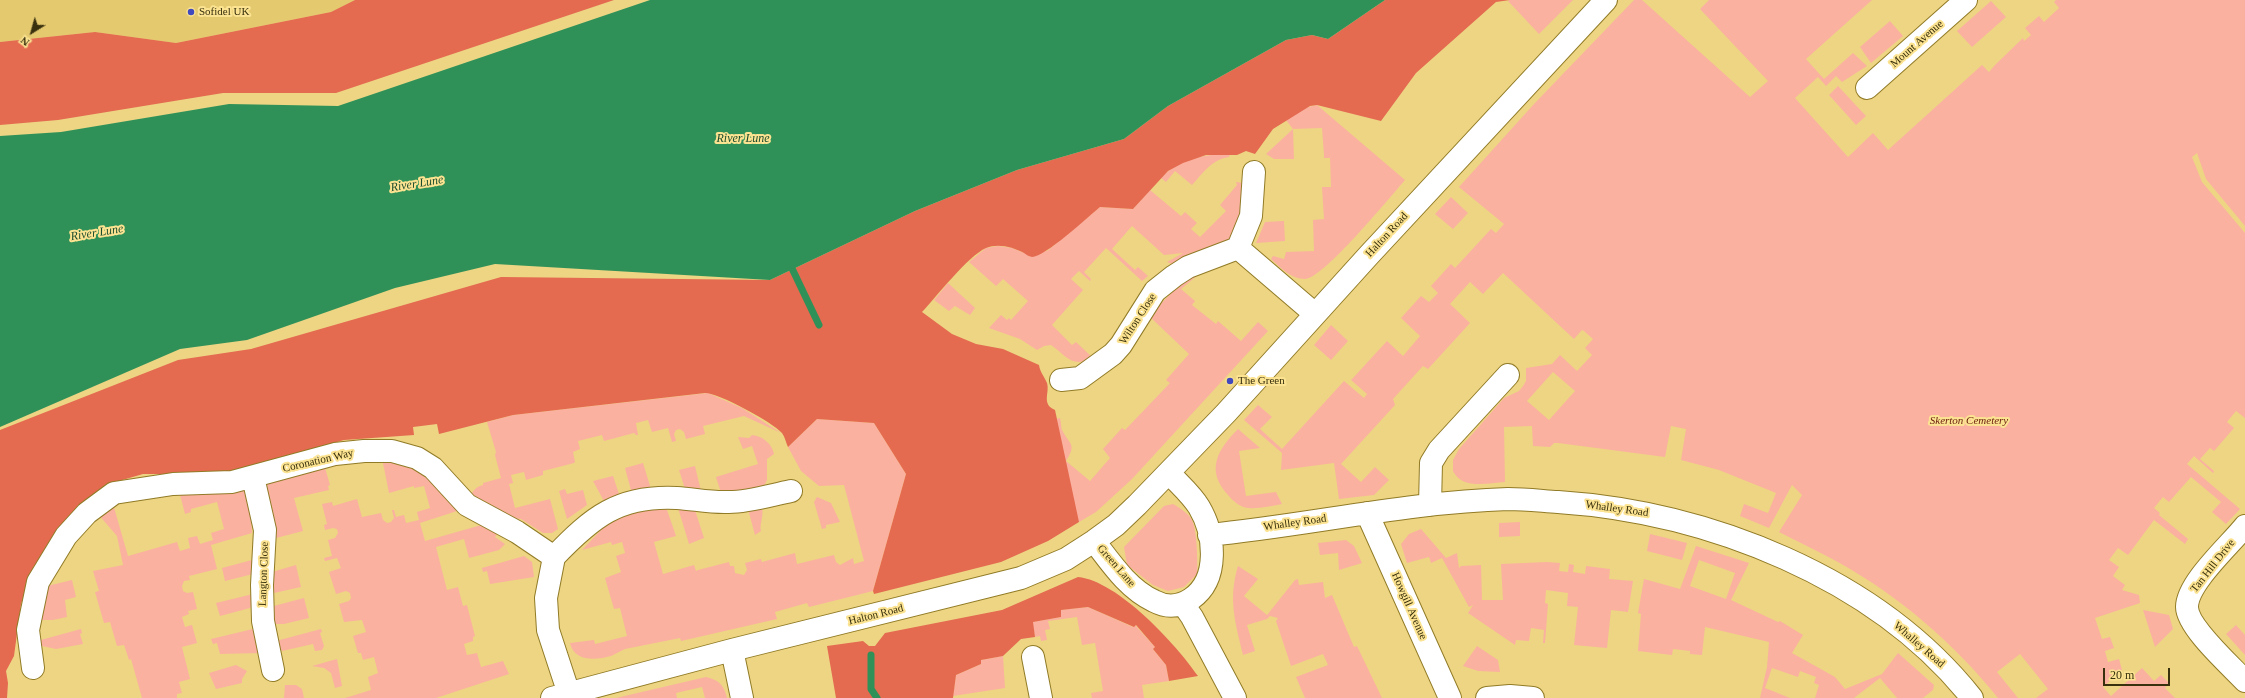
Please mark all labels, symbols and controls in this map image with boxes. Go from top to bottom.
place label: Sofidel UK [199,5,249,19]
marker: Sofidel UK [186,7,196,17]
north arrow [12,12,52,52]
street label: Mount Avenue [1888,18,1946,70]
text: N [18,34,32,49]
water label: River Lune [717,132,769,146]
water label: River Lune [390,173,444,195]
street label: Halton Road [1363,210,1411,260]
water label: River Lune [70,222,124,244]
street label: Wilton Close [1117,291,1159,347]
place label: The Green [1238,374,1285,388]
marker: The Green [1225,376,1235,386]
park label: Skerton Cemetery [1930,414,2008,428]
street label: Coronation Way [281,446,355,476]
street label: Whalley Road [1585,498,1649,520]
street label: Whalley Road [1263,512,1327,534]
street label: Tan Hill Drive [2188,537,2238,595]
street label: Langton Close [256,542,272,606]
street label: Green Lane [1094,542,1138,590]
street label: Howgill Avenue [1388,570,1430,642]
street label: Halton Road [847,602,905,628]
street label: Whalley Road [1891,619,1947,671]
scale bar [2105,660,2172,686]
text: 20 m [2110,668,2134,682]

